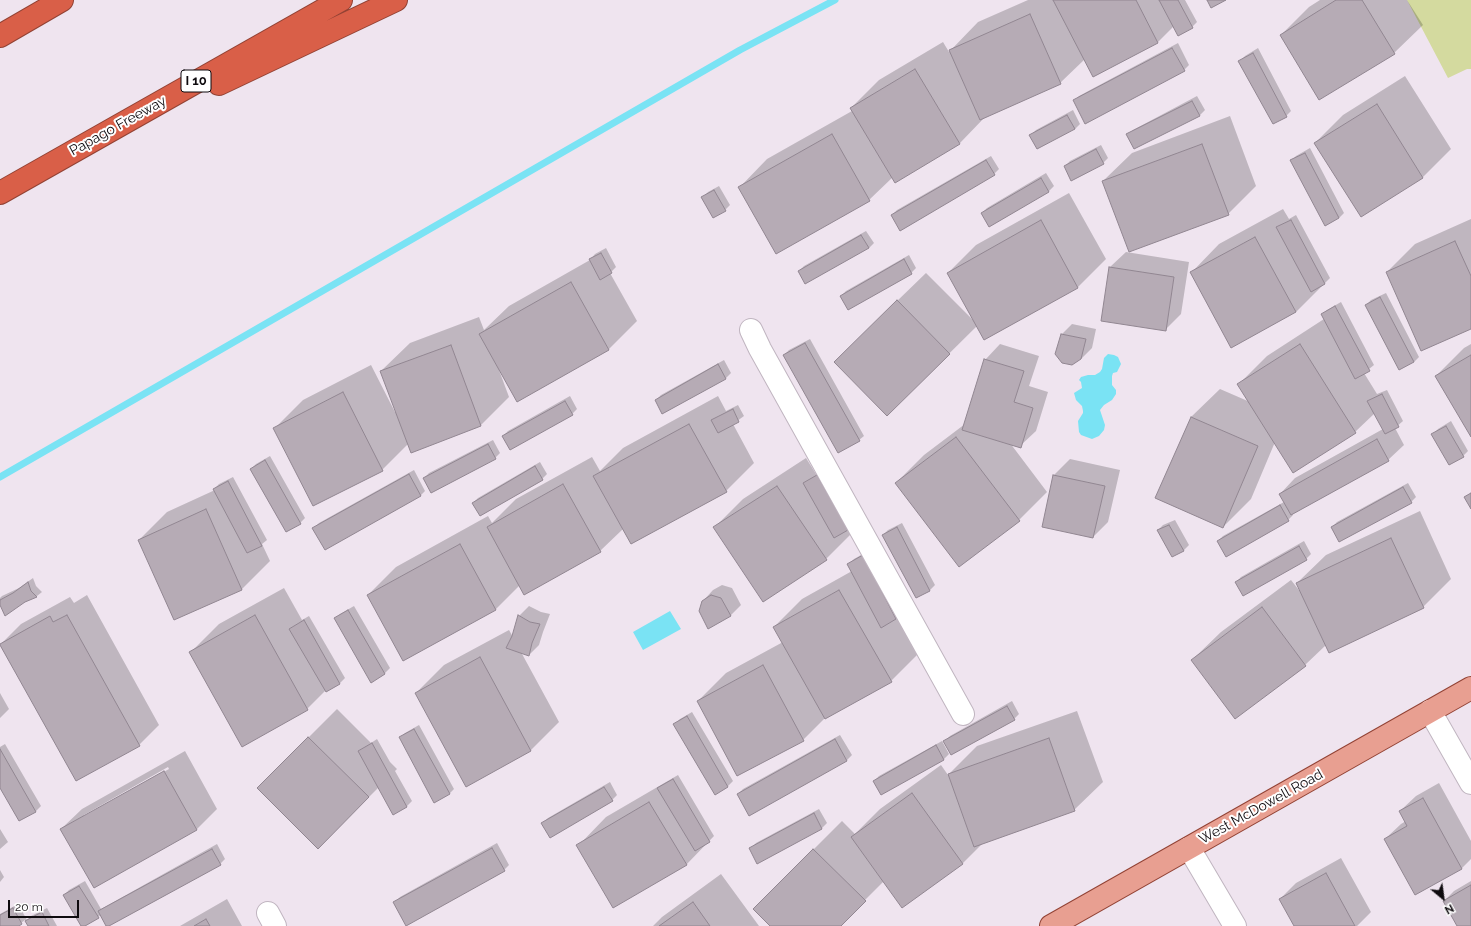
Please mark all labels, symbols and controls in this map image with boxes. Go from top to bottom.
road number: I 10 [181,70,211,92]
street label: Papago Freeway [67,92,169,160]
street label: West McDowell Road [1196,766,1326,848]
north arrow [1423,878,1463,918]
scale bar [10,892,81,918]
text: 20 m [15,900,43,914]
text: N [1442,901,1456,917]

